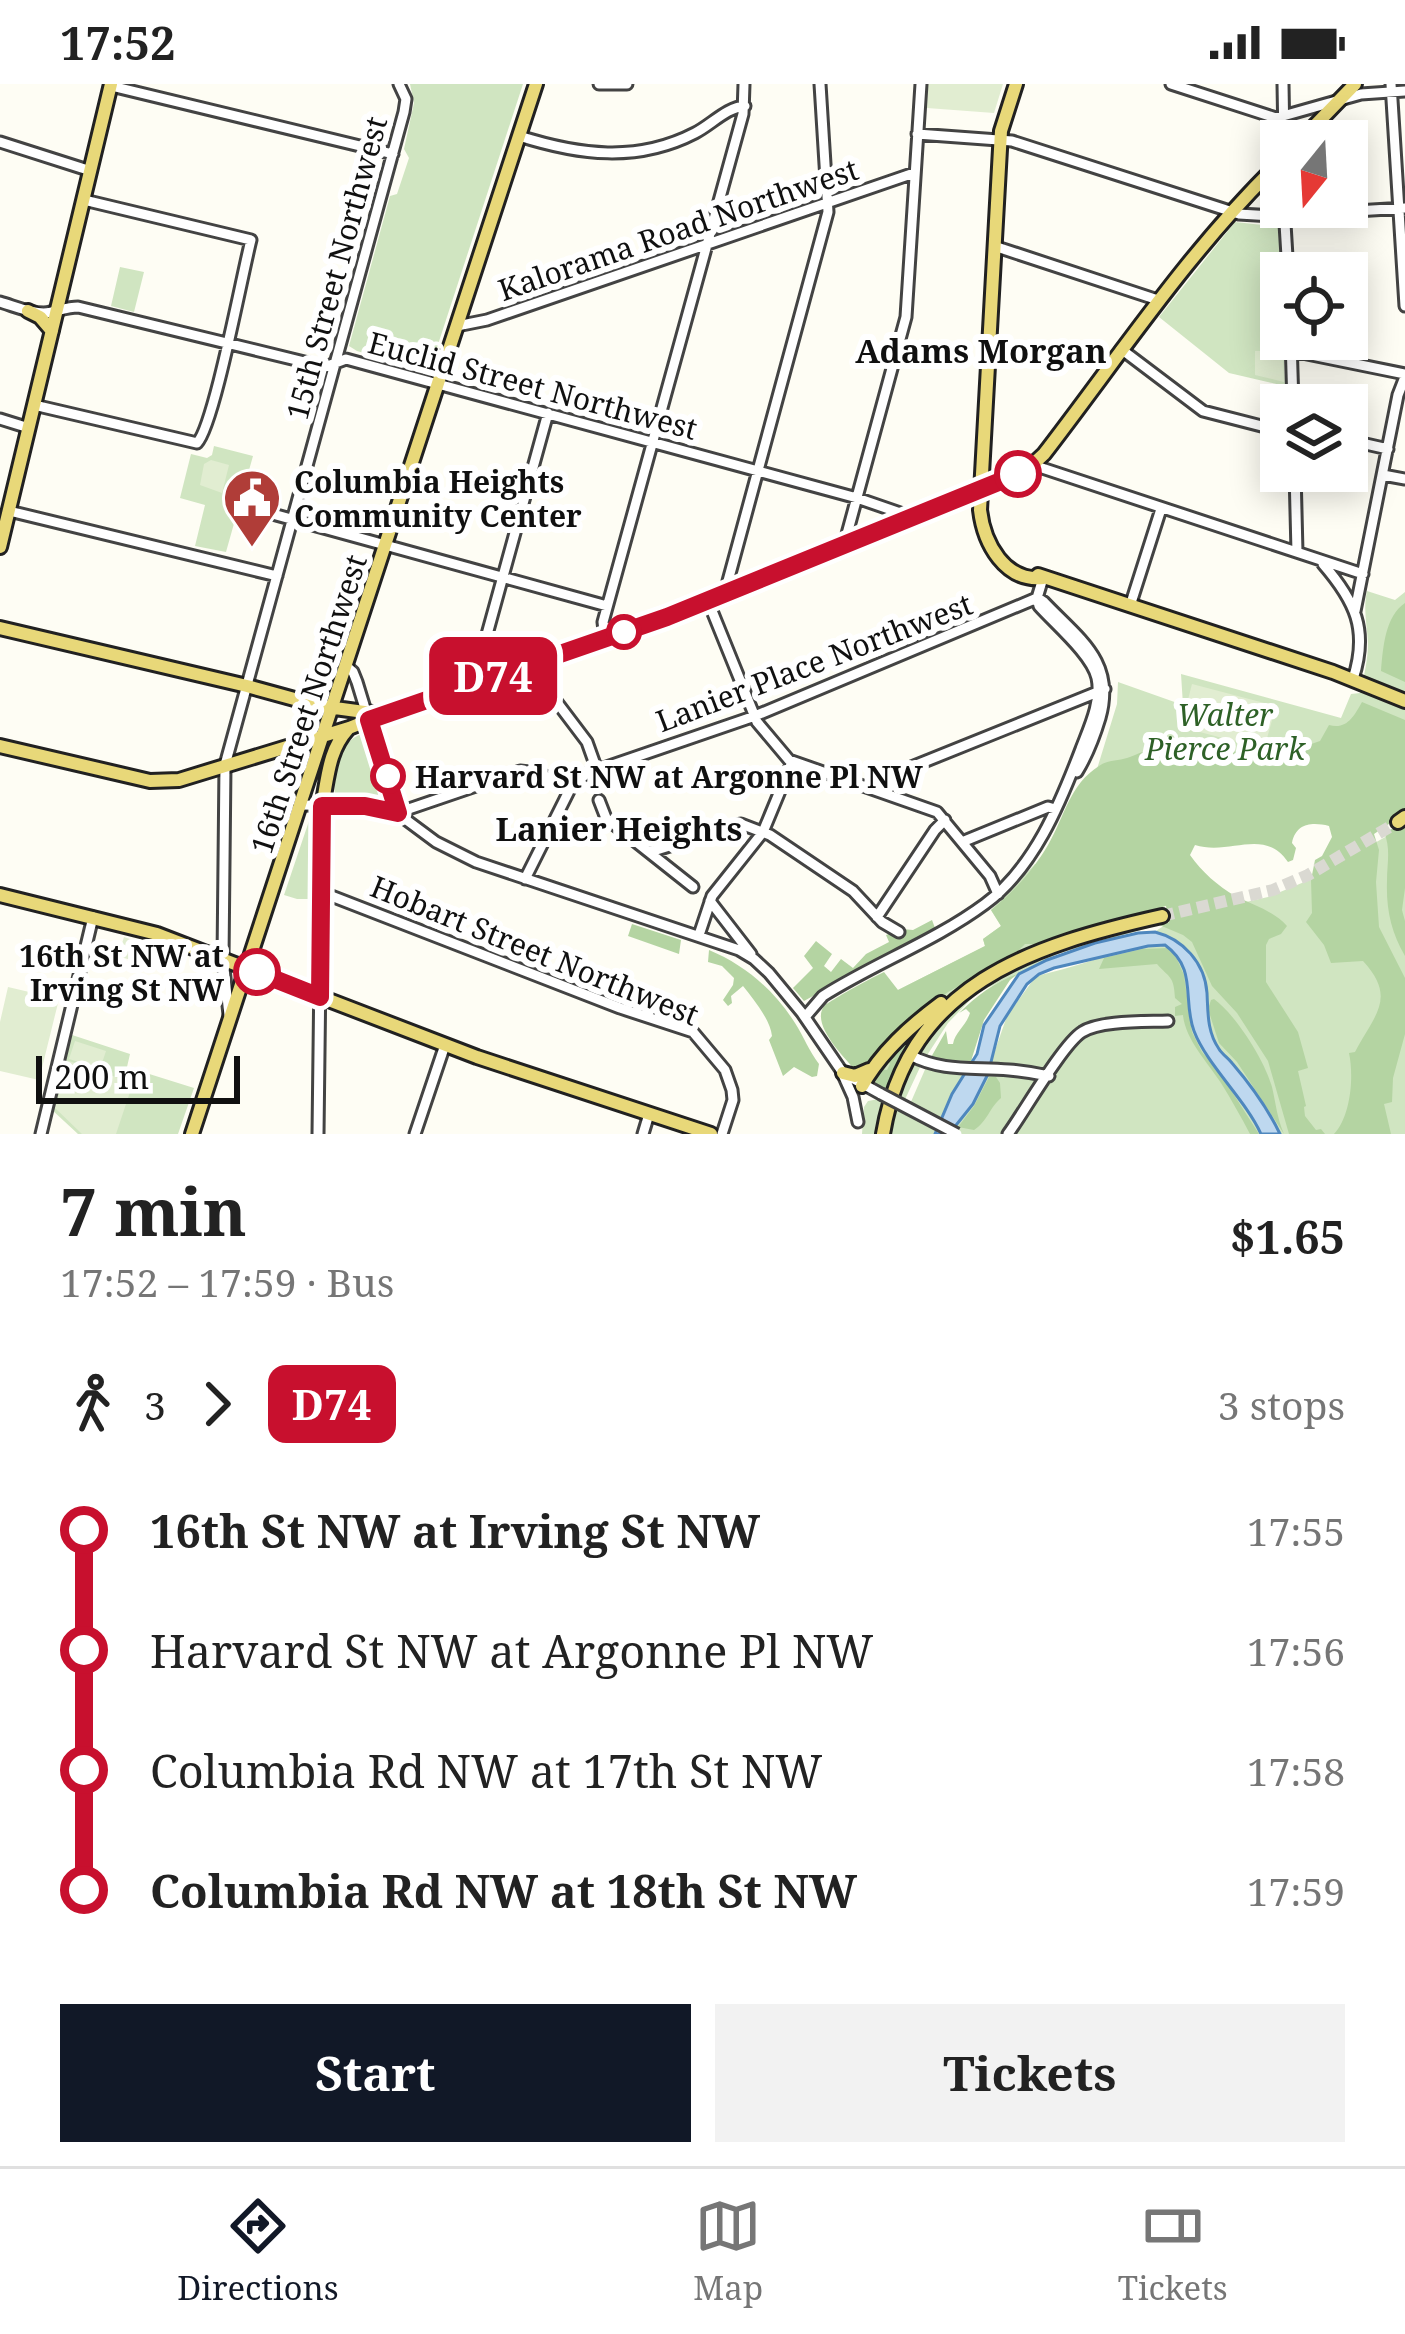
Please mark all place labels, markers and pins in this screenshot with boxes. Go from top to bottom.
unlabelled marker [996,452,1040,496]
place label: Columbia Heights Community Center [294,461,582,536]
public building icon: Columbia Heights Community Center [221,467,283,549]
unlabelled marker [608,616,640,648]
place label: Harvard St NW at Argonne Pl NW [415,756,924,797]
marker: Harvard St NW at Argonne Pl NW [372,760,404,792]
place label: 16th St NW at Irving St NW [19,935,225,1010]
marker: 16th St NW at Irving St NW [235,950,279,994]

